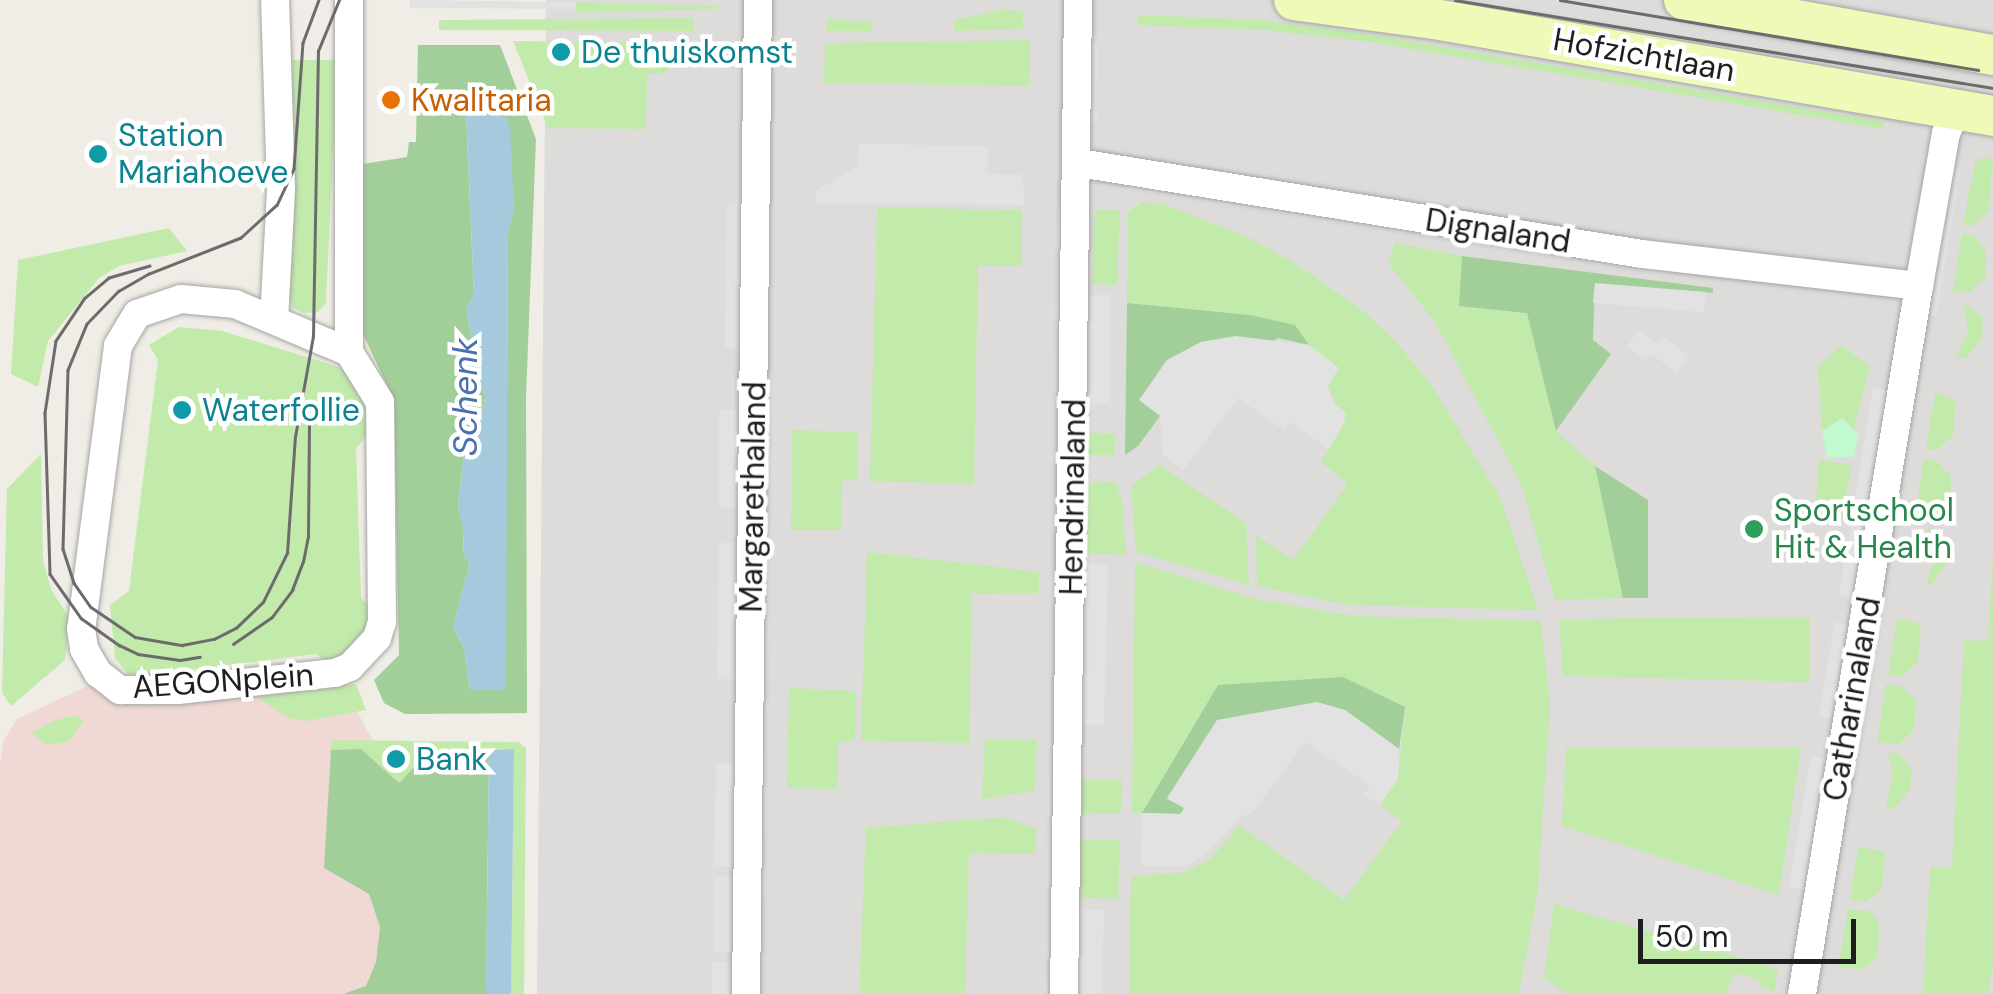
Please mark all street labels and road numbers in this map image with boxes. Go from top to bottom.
street label: Hofzichtlaan [1550,20,1738,90]
street label: Dignaland [1423,201,1573,261]
street label: Margarethaland [732,381,774,613]
street label: Hendrinaland [1052,398,1094,596]
street label: Catharinaland [1815,594,1889,804]
street label: AEGONplein [131,656,315,706]

